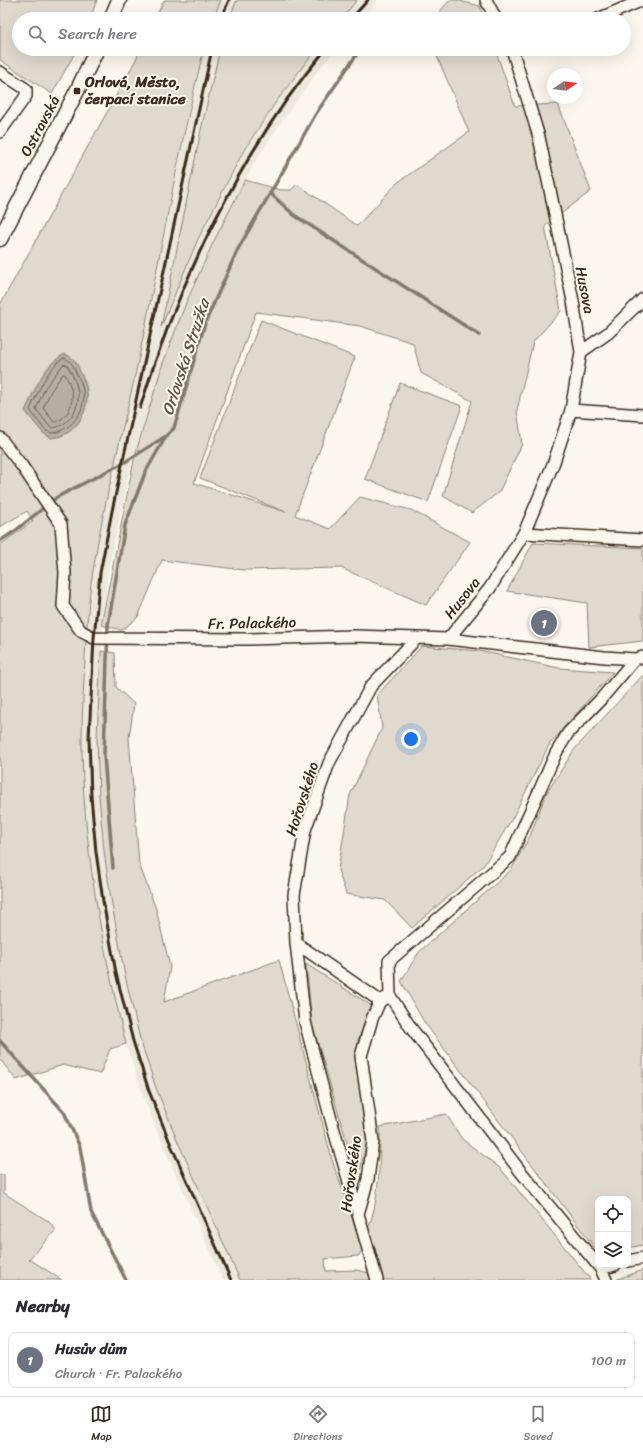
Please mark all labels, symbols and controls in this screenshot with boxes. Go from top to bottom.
search box [12,12,631,56]
text: Search here [58,21,137,47]
icon: search [26,23,48,45]
north arrow [547,68,583,104]
place label: Orlová, Město, čerpací stanice [84,69,186,112]
marker: Orlová, Město, čerpací stanice [72,86,82,96]
street label: Ostravská [13,90,67,161]
street label: Husova [568,264,602,316]
water label: Orlovská Stružka [153,293,219,419]
street label: Husova [437,571,487,625]
pin: 1 [531,608,557,638]
street label: Fr. Palackého [208,609,297,637]
your location [401,729,421,749]
street label: Hořovského [278,758,326,840]
street label: Hořovského [333,1134,369,1214]
map controls [595,1196,631,1268]
button: locate [595,1196,631,1232]
button: layers [595,1232,631,1268]
text: Nearby [16,1291,70,1321]
text: Husův dům [55,1336,127,1362]
text: 1 [27,1349,33,1372]
text: 100 m [591,1349,626,1372]
text: Church · Fr. Palackého [55,1362,182,1385]
tab: Map [90,1403,112,1446]
tab: Directions [293,1403,343,1446]
tab: Saved [524,1403,553,1446]

